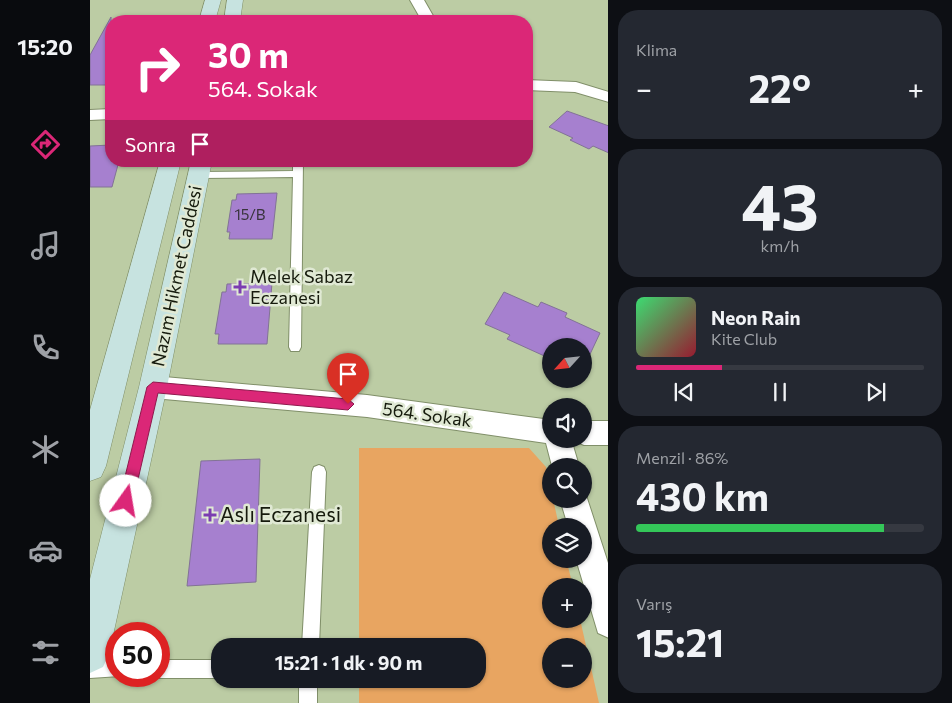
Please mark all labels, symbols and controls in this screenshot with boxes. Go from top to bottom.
text: 30 m [208,32,289,75]
text: 15:20 [17,33,73,60]
icon: right [125,35,190,100]
text: Klima [636,40,677,59]
text: 22° [748,64,811,111]
text: − [636,71,652,105]
text: + [908,71,924,105]
text: 564. Sokak [208,75,318,102]
icon: directions [28,127,63,162]
icon: arrive [186,130,214,158]
text: Sonra [125,133,176,156]
text: 43 [741,164,819,243]
street label: Nazım Hikmet Caddesi [146,183,206,368]
house number: 15/B [234,205,266,223]
icon: music [28,228,63,263]
text: km/h [761,236,799,255]
place label: Melek Sabaz Eczanesi [250,265,353,308]
marker: Melek Sabaz Eczanesi [234,281,246,293]
text: Neon Rain [711,306,801,329]
text: Kite Club [711,329,777,348]
icon: phone [28,330,63,365]
north arrow [542,338,592,388]
map controls [542,338,592,688]
pin [327,353,369,404]
icon: arrive [334,360,362,388]
icon: previous [670,378,698,406]
icon: pause [766,378,794,406]
icon: next [862,378,890,406]
street label: 564. Sokak [381,397,473,431]
button: sound [542,398,592,448]
icon: climate [28,432,63,467]
text: Menzil · 86% [636,448,728,467]
button: search [542,458,592,508]
text: 430 km [636,472,769,519]
position arrow [99,474,151,526]
place label: Aslı Eczanesi [220,501,341,526]
marker: Aslı Eczanesi [204,509,216,521]
button: layers [542,518,592,568]
icon: car [28,533,63,568]
button: + [542,578,592,628]
text: Varış [636,594,672,613]
text: 15:21 [636,618,724,665]
speed limit sign: 50 [105,622,170,687]
icon: filters [28,635,63,670]
button: − [542,638,592,688]
text: 15:21 · 1 dk · 90 m [275,651,422,674]

